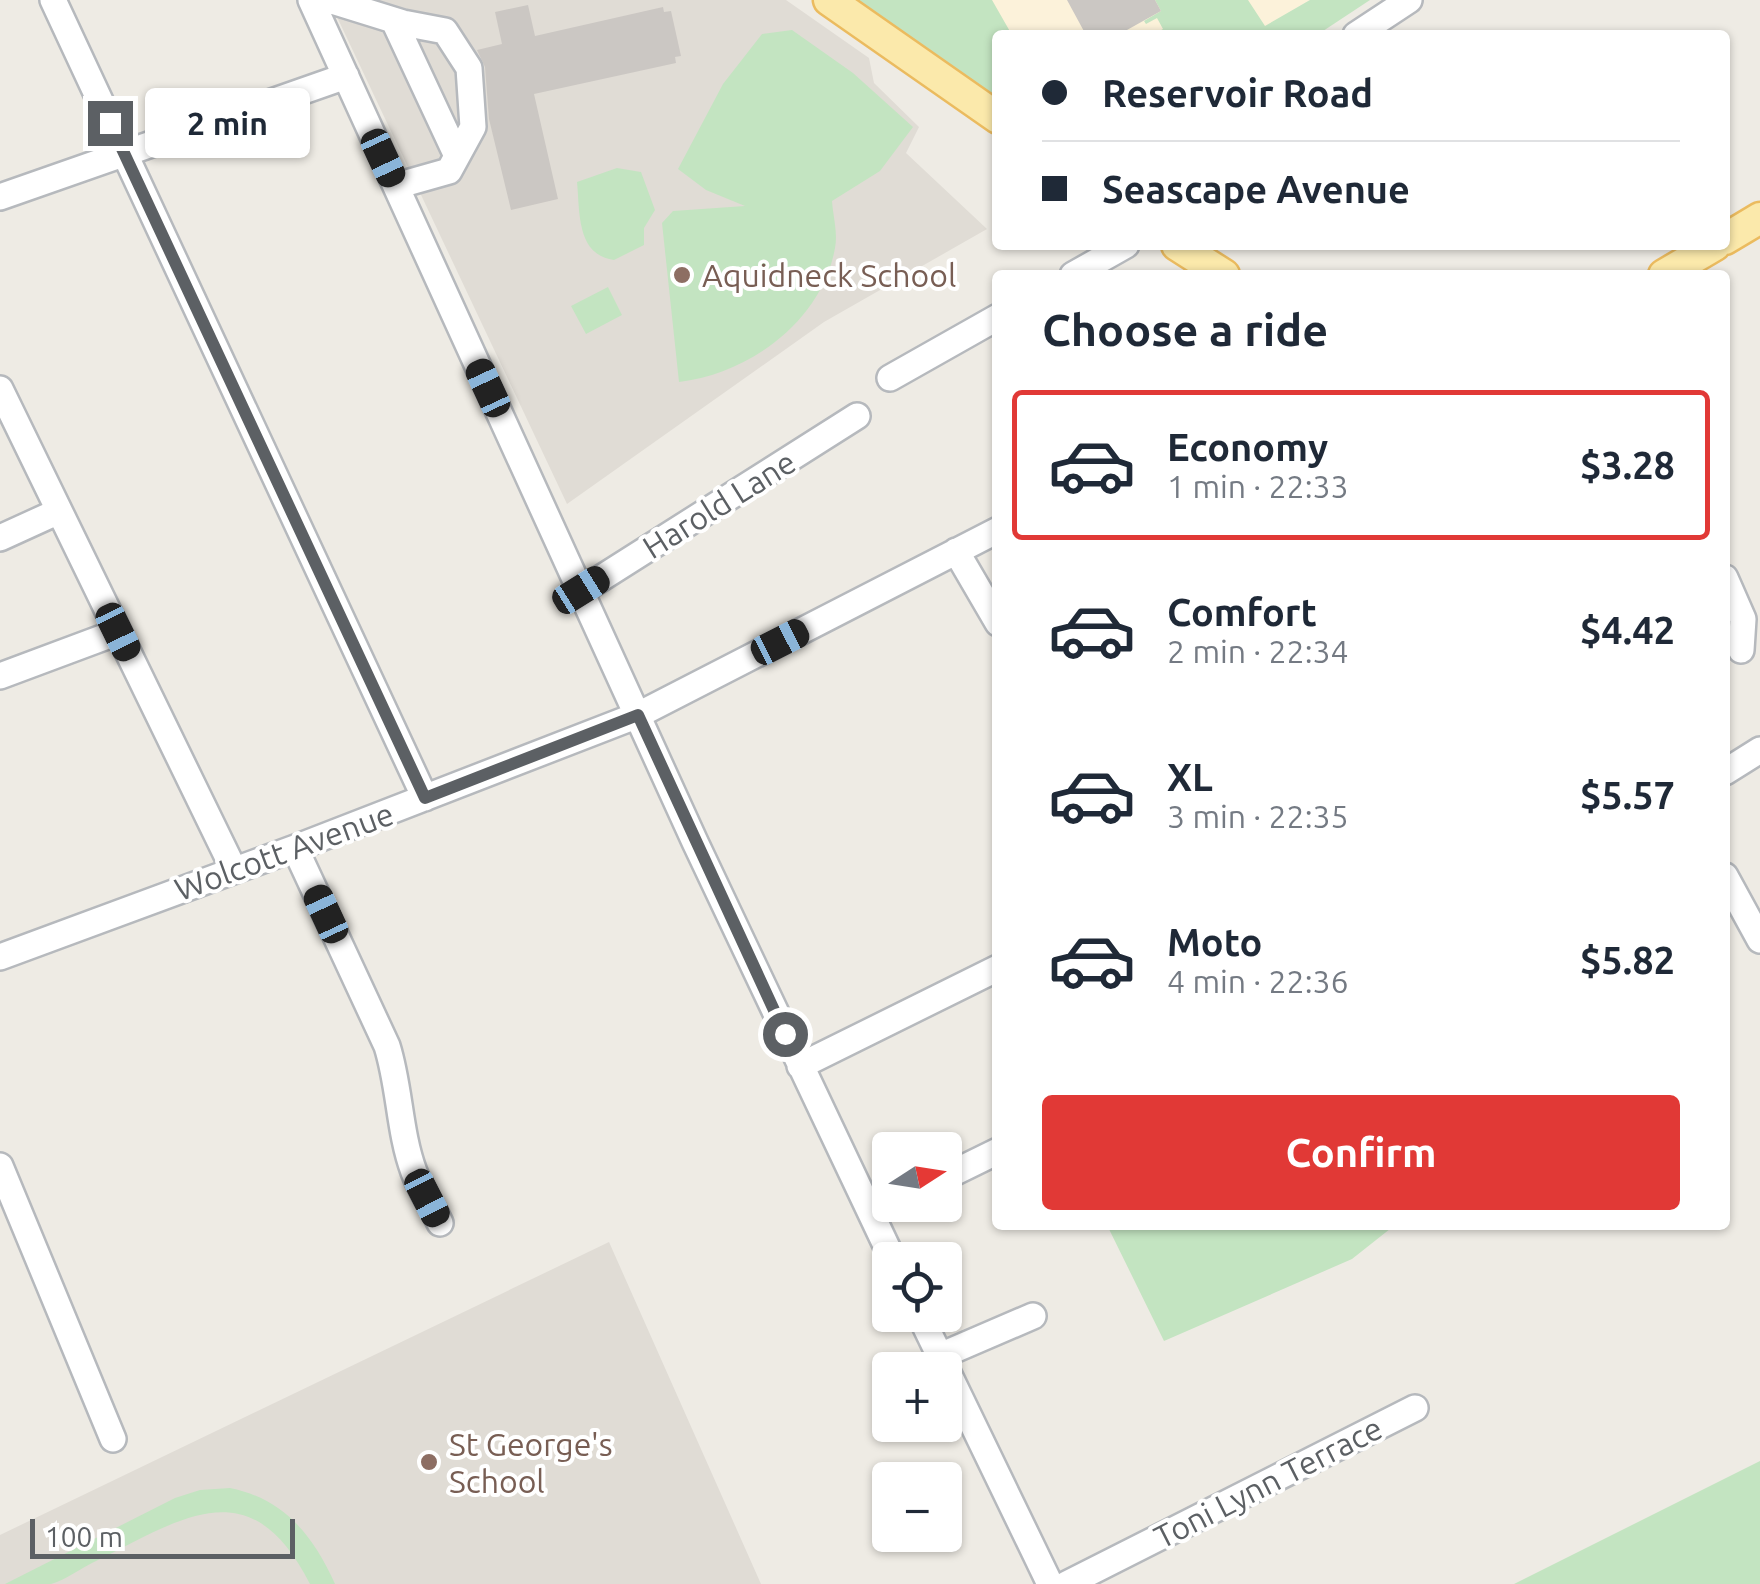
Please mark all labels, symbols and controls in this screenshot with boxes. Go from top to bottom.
text: Reservoir Road [1102,72,1373,114]
callout: 2 min [145,88,310,158]
route end [88,101,133,146]
text: 2 min [187,105,268,141]
car [357,124,409,192]
text: Seascape Avenue [1102,168,1410,210]
place label: Aquidneck School [702,257,956,293]
marker: Aquidneck School [671,264,693,286]
text: Choose a ride [1042,304,1328,355]
car [462,354,514,422]
icon: car [1047,420,1137,510]
text: Economy [1167,426,1328,468]
street label: Harold Lane [636,443,802,565]
text: $3.28 [1580,444,1675,486]
text: 1 min · 22:33 [1167,468,1349,504]
car [548,561,614,619]
icon: car [1047,585,1137,675]
text: Comfort [1167,591,1317,633]
car [91,598,145,666]
text: $4.42 [1580,609,1675,651]
car [746,615,814,669]
text: 2 min · 22:34 [1167,633,1349,669]
icon: car [1047,750,1137,840]
text: XL [1167,756,1213,798]
text: $5.57 [1580,774,1675,816]
street label: Wolcott Avenue [170,795,398,907]
text: 3 min · 22:35 [1167,798,1349,834]
car [300,880,352,948]
icon: car [1047,915,1137,1005]
text: Moto [1167,921,1262,963]
text: $5.82 [1580,939,1675,981]
text: 4 min · 22:36 [1167,963,1349,999]
route start [763,1012,808,1057]
button: Confirm [1042,1095,1680,1210]
north arrow [872,1132,962,1222]
map controls [872,1132,962,1552]
car [400,1164,454,1232]
button: locate [872,1242,962,1332]
button: + [872,1352,962,1442]
street label: Toni Lynn Terrace [1148,1409,1388,1555]
place label: St George's School [449,1426,613,1499]
marker: St George's School [418,1451,440,1473]
button: − [872,1462,962,1552]
scale bar [30,1514,295,1558]
text: 100 m [45,1521,123,1552]

